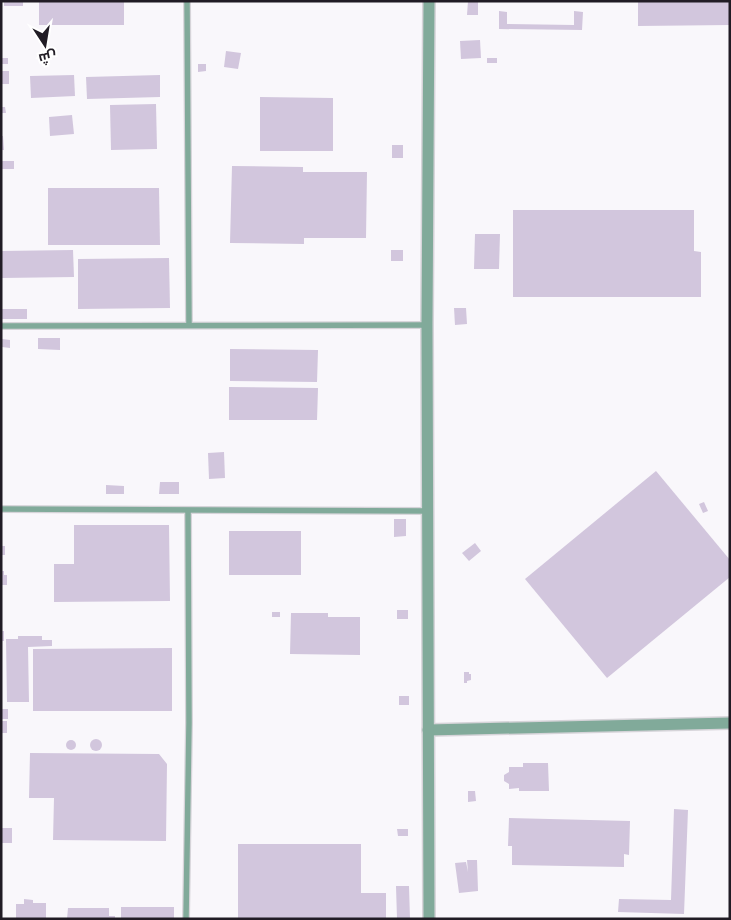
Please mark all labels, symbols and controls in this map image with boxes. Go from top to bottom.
north arrow [20,20,70,70]
text: ش [37,46,59,69]

